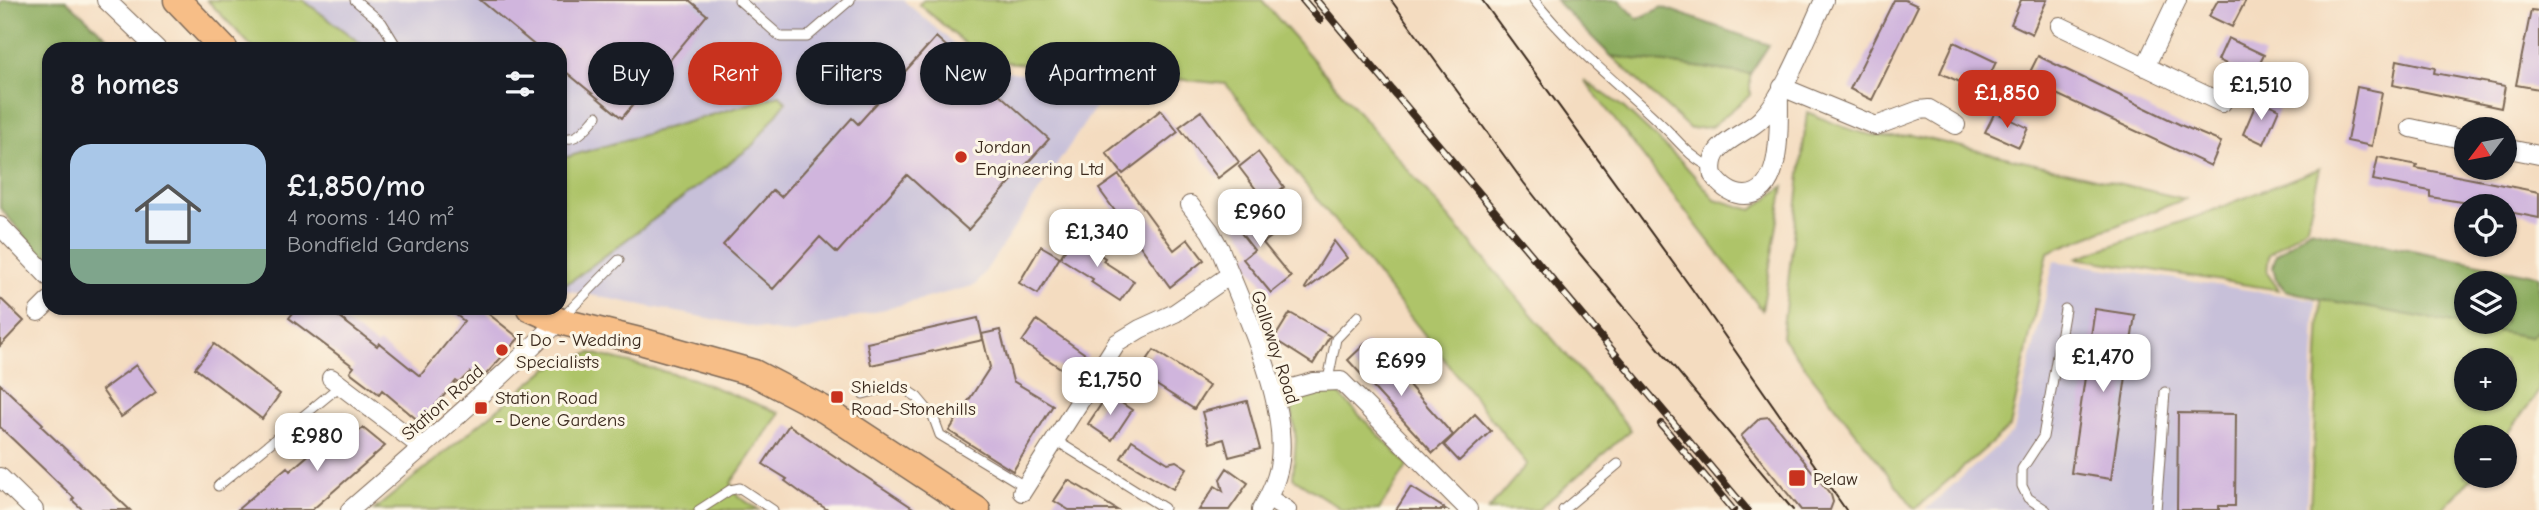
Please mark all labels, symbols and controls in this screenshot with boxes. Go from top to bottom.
chip: Buy [588,42,674,105]
chip: Rent [688,42,782,105]
chip: Filters [796,42,906,105]
chip: New [920,42,1011,105]
chip: Apartment [1025,42,1180,105]
pin: £1,510 [2204,62,2318,122]
icon: filters [501,65,539,103]
text: 8 homes [70,67,179,102]
pin: £1,850 [1950,71,2064,130]
text: £1,510 [2230,71,2292,98]
text: £1,850 [1974,79,2040,106]
north arrow [2454,117,2516,180]
map controls [2454,117,2517,488]
place label: Jordan Engineering Ltd [975,136,1104,180]
marker: Jordan Engineering Ltd [953,149,969,165]
text: £1,850/mo [287,169,425,204]
icon: home [126,172,210,256]
pin: £960 [1219,190,1301,249]
button: locate [2454,194,2517,257]
text: £960 [1234,198,1286,225]
text: 4 rooms · 140 m² [287,204,454,231]
pin: £1,340 [1040,210,1154,269]
text: £1,340 [1065,218,1129,245]
text: Bondfield Gardens [287,231,469,258]
button: layers [2454,271,2517,334]
street label: Galloway Road [1246,288,1304,407]
place label: I Do - Wedding Specialists [516,329,642,373]
pin: £1,470 [2046,334,2160,394]
pin: £699 [1360,338,1442,398]
marker: I Do - Wedding Specialists [494,342,510,358]
text: £1,470 [2072,343,2134,370]
text: £699 [1375,347,1427,374]
button: + [2454,348,2517,411]
pin: £1,750 [1053,358,1167,417]
street label: Station Road [397,360,488,445]
text: £1,750 [1078,366,1142,393]
place label: Shields Road-Stonehills [851,376,976,420]
place label: Station Road - Dene Gardens [495,387,625,431]
marker: Shields Road-Stonehills [829,389,845,405]
marker: Station Road - Dene Gardens [473,400,489,416]
pin: £980 [276,414,358,473]
text: £980 [291,422,343,449]
button: − [2454,425,2517,488]
marker: Pelaw [1787,468,1807,488]
place label: Pelaw [1813,468,1858,490]

